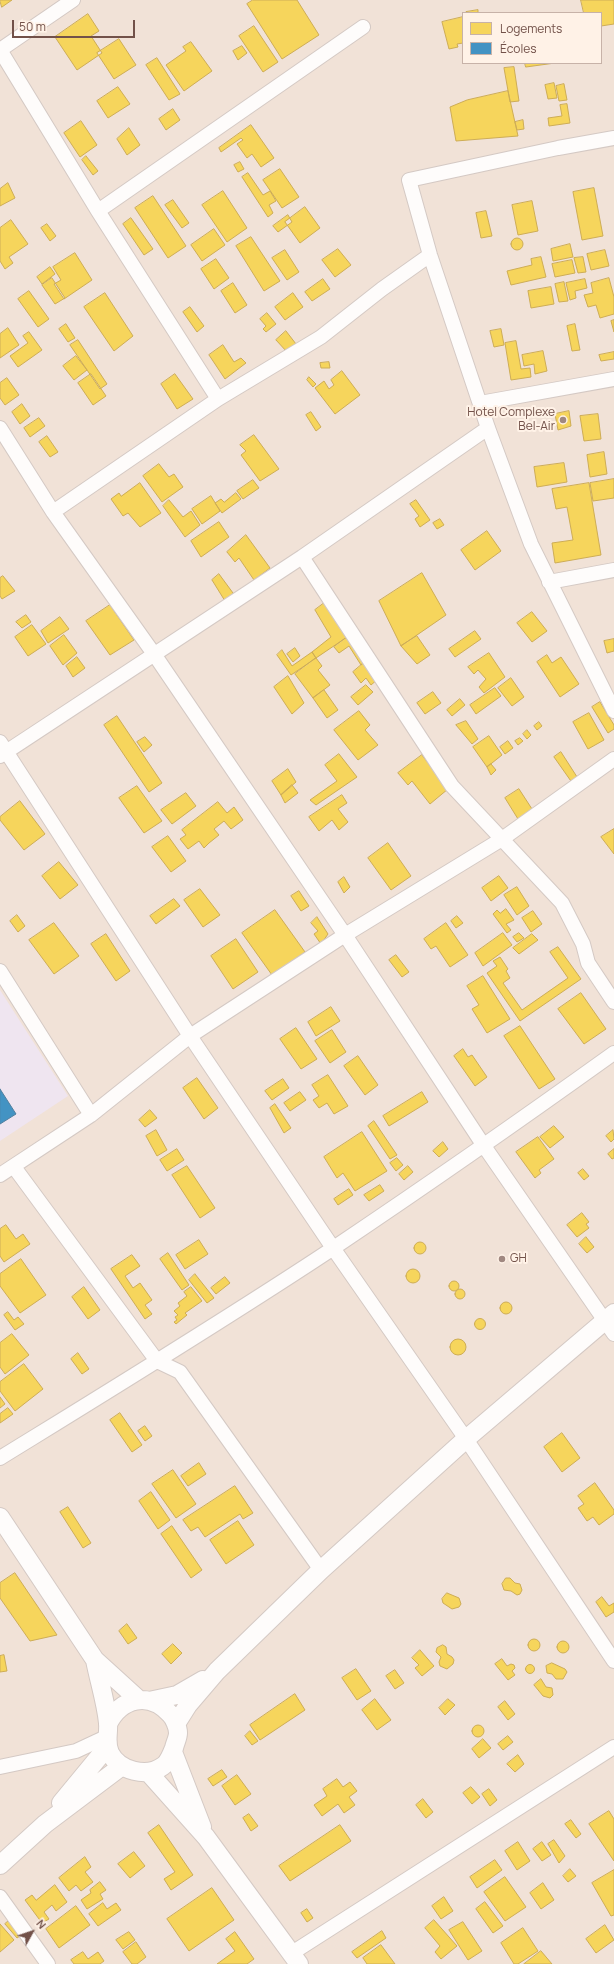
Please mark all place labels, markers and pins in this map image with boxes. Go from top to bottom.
place label: Hotel Complexe Bel-Air [467,406,555,434]
marker: Hotel Complexe Bel-Air [558,415,568,425]
place label: GH [510,1252,527,1266]
marker: GH [497,1254,507,1264]

